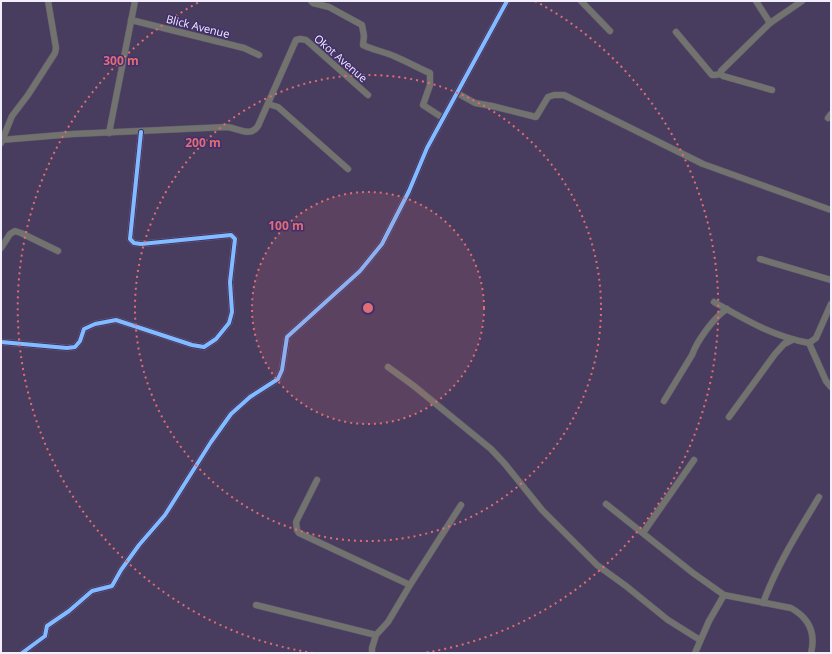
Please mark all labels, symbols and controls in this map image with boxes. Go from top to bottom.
street label: Blick Avenue [165,11,231,41]
street label: Okot Avenue [311,31,371,85]
text: 300 m [103,52,139,69]
text: 200 m [185,134,221,151]
text: 100 m [268,217,304,234]
centre of rings [361,301,375,315]

